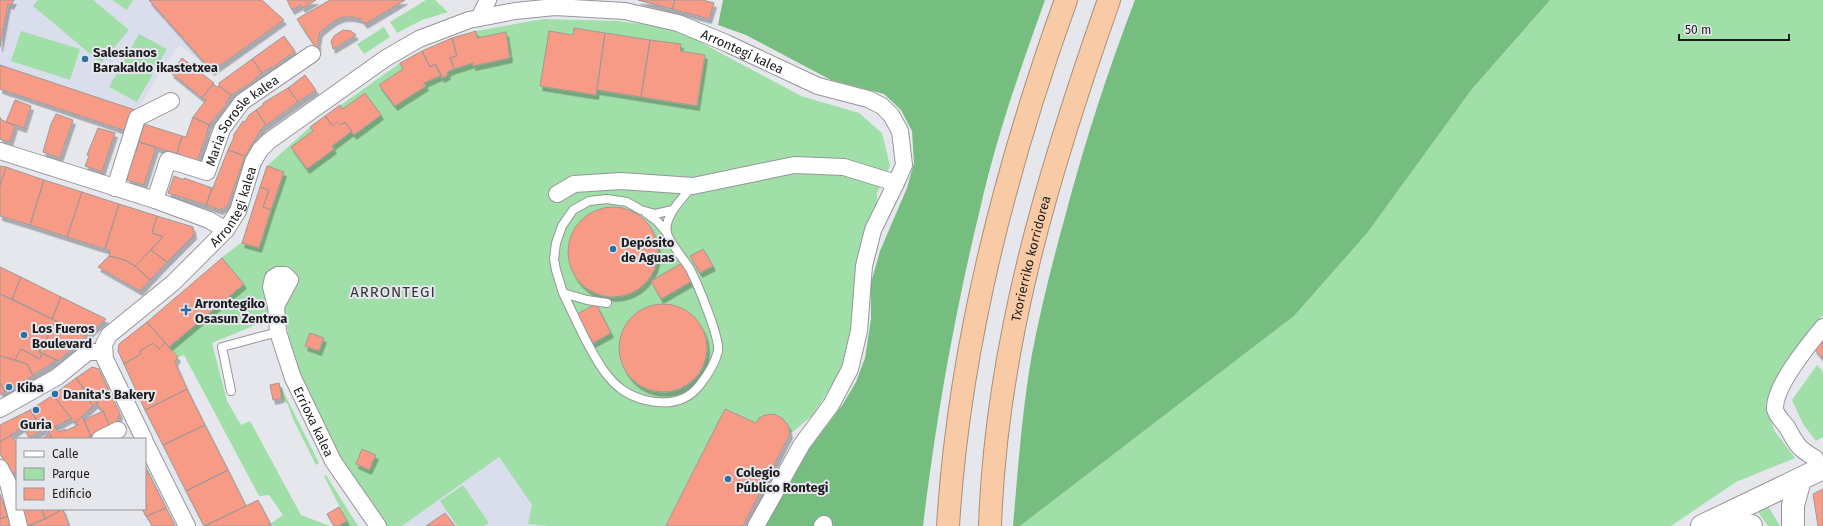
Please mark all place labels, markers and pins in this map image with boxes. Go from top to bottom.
place label: Salesianos Barakaldo ikastetxea [93,45,218,75]
marker: Salesianos Barakaldo ikastetxea [80,54,90,64]
place label: Depósito de Aguas [621,235,675,265]
marker: Depósito de Aguas [608,244,618,254]
place label: Arrontegiko Osasun Zentroa [194,296,287,326]
marker: Arrontegiko Osasun Zentroa [180,304,192,316]
place label: Los Fueros Boulevard [32,321,95,351]
marker: Los Fueros Boulevard [19,330,29,340]
place label: Kiba [17,380,44,395]
marker: Kiba [4,382,14,392]
place label: Danita's Bakery [63,387,155,402]
marker: Danita's Bakery [50,389,60,399]
marker: Guria [31,405,41,415]
place label: Guria [20,417,52,432]
place label: Colegio Público Rontegi [736,465,829,495]
marker: Colegio Público Rontegi [723,474,733,484]

